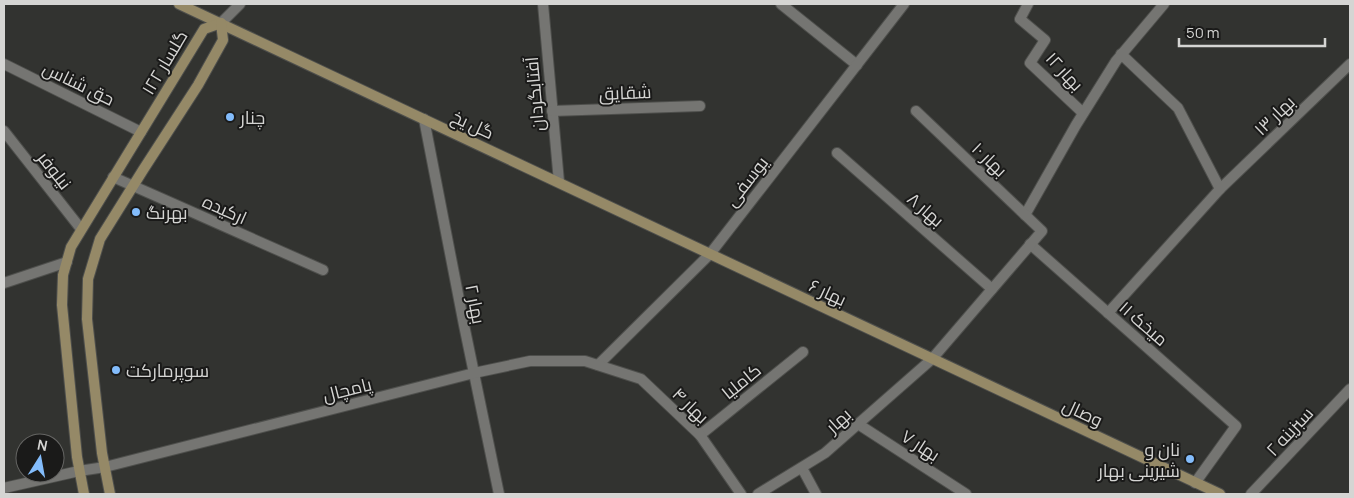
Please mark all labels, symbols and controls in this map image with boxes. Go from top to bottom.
scale bar [1179,15,1325,47]
text: 50 m [1186,22,1220,43]
street label: گلسار ۱۲۲ [135,25,193,99]
street label: بهار ۱۲ [1041,46,1089,96]
street label: حق شناس [39,55,119,112]
street label: آفتابگردان [519,56,549,132]
street label: شقایق [598,79,652,106]
street label: بهار ۱۳ [1248,90,1300,140]
street label: گل یخ [447,104,498,145]
place label: چنار [239,105,265,130]
marker: چنار [224,111,236,123]
street label: بهار ۱۰ [967,136,1013,182]
street label: نیلوفر [32,145,77,194]
street label: یوسفی [719,151,773,211]
street label: بهار ۸ [902,186,950,232]
street label: ارکیده [199,189,251,229]
place label: بهرنگ [146,200,188,224]
marker: بهرنگ [130,206,142,218]
street label: بهار ۶ [805,273,851,311]
street label: بهار ۲ [460,282,492,326]
street label: میخک ۱۱ [1115,295,1173,351]
place label: سوپرمارکت [126,358,209,383]
street label: کاملیا [716,358,766,404]
marker: سوپرمارکت [110,364,122,376]
street label: پامچال [320,371,375,408]
street label: بهار ۴ [667,382,715,428]
street label: وصال [1059,392,1107,432]
street label: سبزینه ۲ [1260,401,1318,461]
street label: بهار [819,402,856,439]
street label: بهار ۷ [897,424,945,466]
north arrow [15,433,65,483]
text: N [36,434,49,455]
place label: نان و شیرینی بهار [1097,437,1180,482]
marker: نان و شیرینی بهار [1184,453,1196,465]

